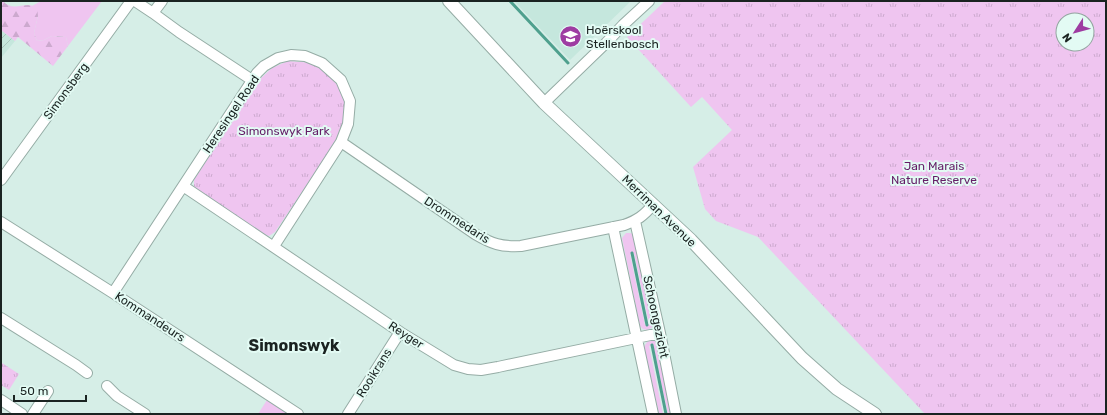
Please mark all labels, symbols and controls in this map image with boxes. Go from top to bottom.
north arrow [1055,12,1095,52]
place label: Hoërskool Stellenbosch [586,23,659,51]
school or university icon: Hoërskool Stellenbosch [558,24,584,50]
text: N [1060,30,1075,45]
street label: Simonsberg [41,60,91,122]
street label: Heresingel Road [200,72,262,156]
park label: Simonswyk Park [238,124,330,138]
park label: Jan Marais Nature Reserve [891,159,977,187]
street label: Merriman Avenue [619,172,699,250]
street label: Drommedaris [422,194,492,246]
street label: Schoongezicht [640,275,672,360]
street label: Kommandeurs [112,289,188,345]
street label: Reyger [386,318,427,352]
district label: Simonswyk [249,336,340,355]
street label: Rooikrans [353,346,395,400]
scale bar [14,377,86,403]
text: 50 m [20,384,48,398]

